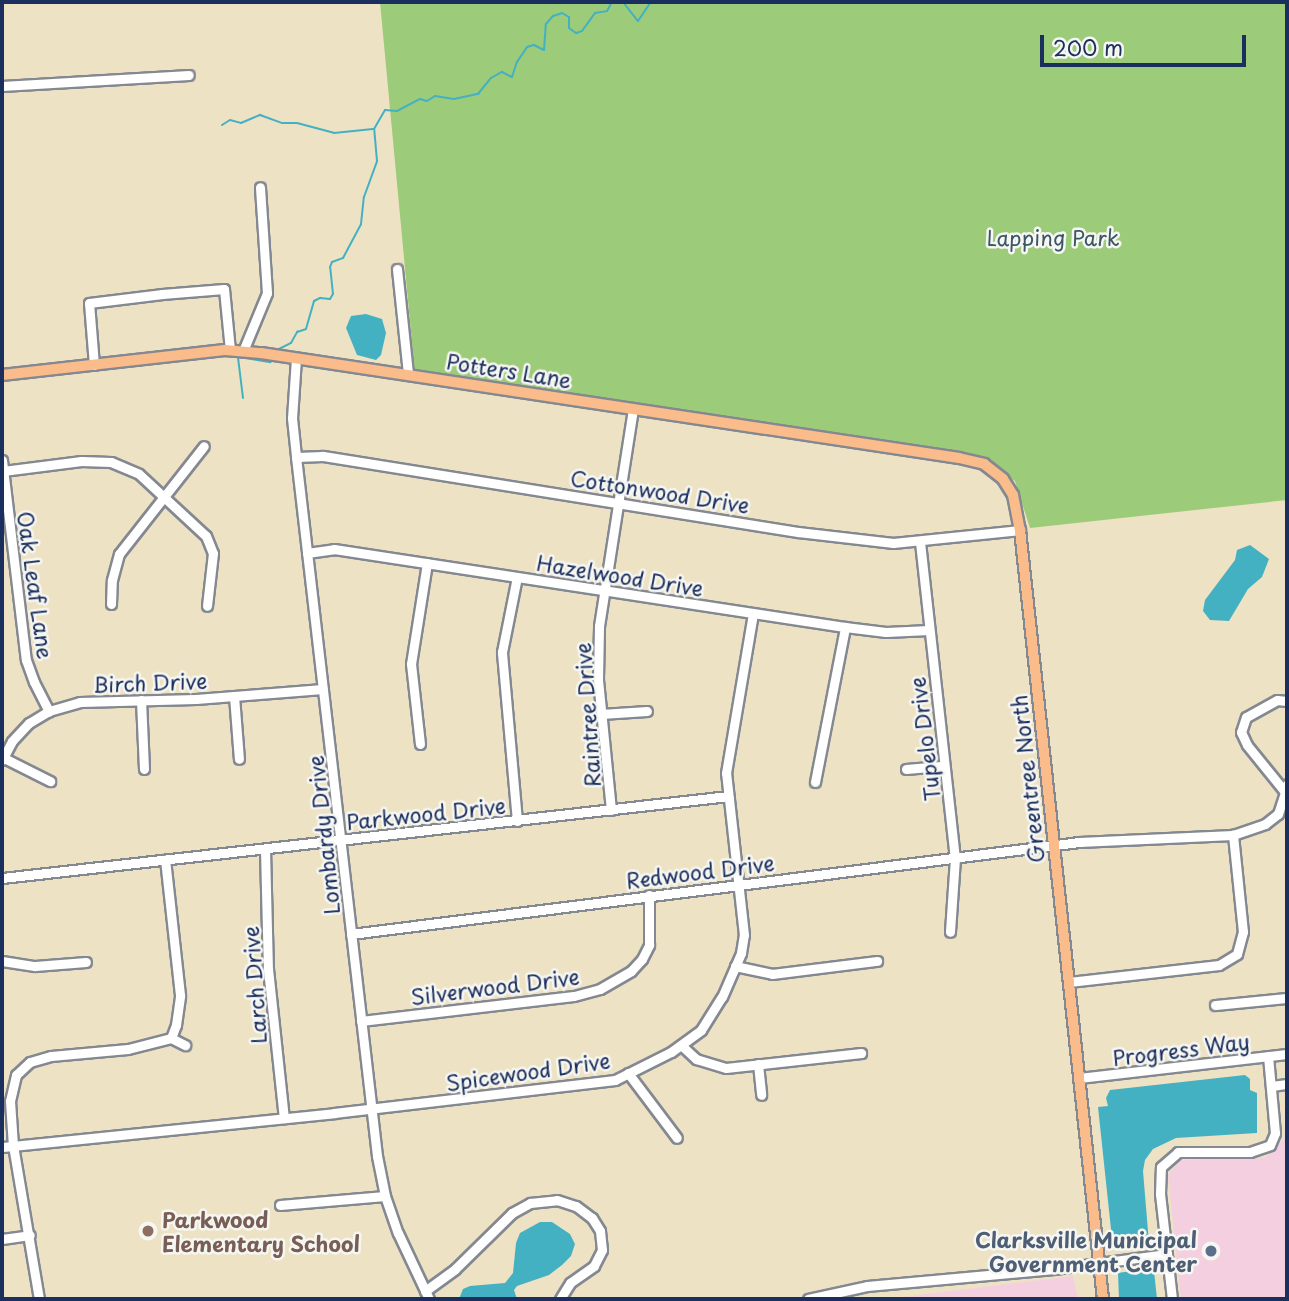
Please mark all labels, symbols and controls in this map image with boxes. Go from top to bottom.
scale bar [1044,21,1250,65]
text: 200 m [1053,31,1123,63]
park label: Lapping Park [987,224,1119,250]
street label: Potters Lane [444,348,574,392]
street label: Cottonwood Drive [568,464,752,518]
street label: Oak Leaf Lane [13,510,59,660]
street label: Hazelwood Drive [534,549,706,601]
street label: Raintree Drive [569,641,605,789]
street label: Birch Drive [92,667,208,697]
street label: Tupelo Drive [904,675,944,803]
street label: Greentree North [1006,693,1048,865]
street label: Lombardy Drive [302,754,344,916]
street label: Parkwood Drive [345,792,507,834]
street label: Redwood Drive [625,849,775,893]
street label: Larch Drive [237,925,271,1045]
street label: Silverwood Drive [409,963,581,1009]
street label: Progress Way [1111,1028,1251,1070]
street label: Spicewood Drive [444,1047,612,1095]
place label: Parkwood Elementary School [162,1206,360,1256]
marker: Parkwood Elementary School [140,1223,156,1239]
place label: Clarksville Municipal Government Center [974,1226,1197,1276]
marker: Clarksville Municipal Government Center [1203,1243,1219,1259]

